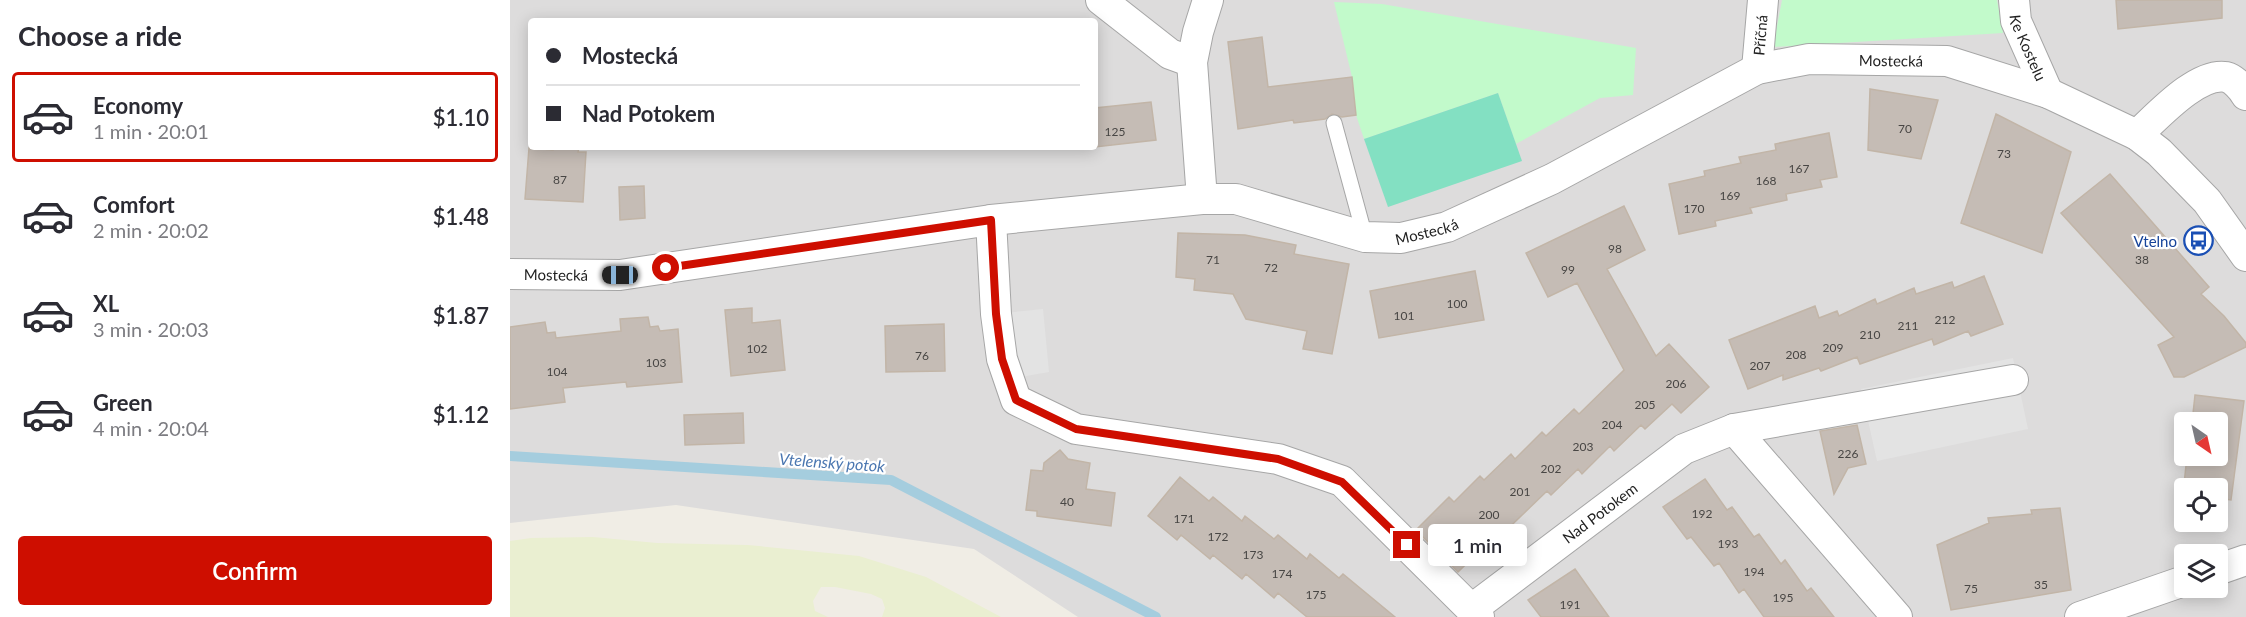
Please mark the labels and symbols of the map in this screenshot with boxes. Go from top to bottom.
street label: Příčná [1749,14,1771,56]
street label: Ke Kostelu [2006,14,2050,83]
street label: Mostecká [1859,51,1923,70]
house number: 70 [1898,121,1912,136]
house number: 125 [1105,124,1125,139]
house number: 73 [1997,146,2011,161]
house number: 167 [1789,161,1809,176]
house number: 87 [553,172,567,187]
house number: 168 [1756,173,1776,188]
house number: 169 [1720,188,1740,203]
house number: 170 [1684,201,1704,216]
street label: Mostecká [1393,214,1461,248]
bus stop icon: Vtelno [2182,225,2214,257]
place label: Vtelno [2134,232,2177,250]
house number: 98 [1608,241,1622,256]
house number: 71 [1206,252,1220,267]
house number: 38 [2135,252,2149,267]
route start [652,254,679,281]
house number: 72 [1264,260,1278,275]
house number: 99 [1561,262,1575,277]
street label: Mostecká [524,265,588,284]
car [602,266,638,284]
house number: 100 [1447,296,1467,311]
house number: 101 [1394,308,1414,323]
house number: 212 [1935,312,1955,327]
house number: 211 [1898,318,1918,333]
house number: 210 [1860,327,1880,342]
house number: 209 [1823,340,1843,355]
house number: 102 [747,341,767,356]
house number: 208 [1786,347,1806,362]
house number: 76 [915,348,929,363]
house number: 103 [646,355,666,370]
house number: 207 [1750,358,1770,373]
house number: 104 [547,364,567,379]
house number: 206 [1666,376,1686,391]
house number: 205 [1635,397,1655,412]
north arrow [2174,412,2228,466]
house number: 204 [1602,417,1622,432]
house number: 203 [1573,439,1593,454]
house number: 226 [1838,446,1858,461]
water label: Vtelenský potok [779,449,886,475]
house number: 202 [1541,461,1561,476]
street label: Nad Potokem [1559,479,1641,547]
house number: 201 [1510,484,1530,499]
house number: 40 [1060,494,1074,509]
house number: 192 [1692,506,1712,521]
house number: 200 [1479,507,1499,522]
house number: 171 [1174,511,1194,526]
callout: 1 min [1428,524,1527,566]
house number: 172 [1208,529,1228,544]
route end [1393,531,1420,558]
house number: 193 [1718,536,1738,551]
house number: 173 [1243,547,1263,562]
house number: 194 [1744,564,1764,579]
house number: 174 [1272,566,1292,581]
house number: 35 [2034,577,2048,592]
house number: 75 [1964,581,1978,596]
house number: 175 [1306,587,1326,602]
house number: 195 [1773,590,1793,605]
house number: 191 [1560,597,1580,612]

